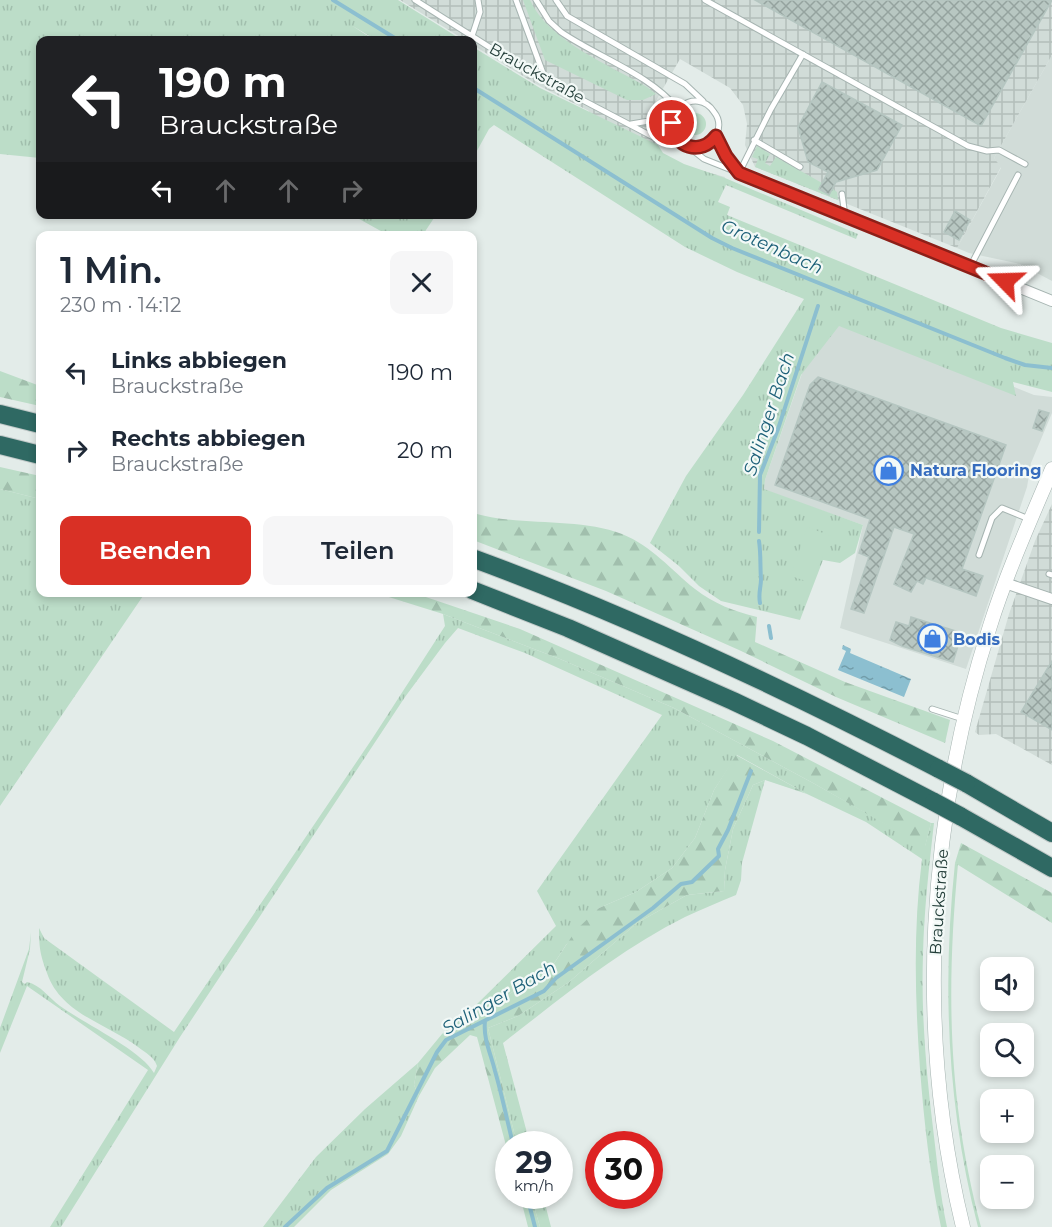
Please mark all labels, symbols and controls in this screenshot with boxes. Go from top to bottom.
street label: Brauckstraße [486,39,588,107]
text: 190 m [159,56,287,108]
icon: left [60,60,138,138]
pin [646,97,697,148]
icon: arrive [655,106,688,139]
text: Brauckstraße [159,108,338,141]
icon: left [146,174,179,207]
icon: ahead [209,174,242,207]
icon: ahead [272,174,305,207]
icon: right [335,174,368,207]
water label: Grotenbach [718,215,826,279]
text: 1 Min. [60,248,162,292]
position arrow [973,249,1037,313]
button: close [390,251,453,314]
text: 230 m · 14:12 [60,293,181,317]
text: Links abbiegen [111,347,287,374]
water label: Salinger Bach [739,350,799,478]
icon: left [60,356,93,389]
text: 190 m [388,359,453,386]
text: Brauckstraße [111,374,244,398]
text: Rechts abbiegen [111,425,306,452]
icon: right [60,434,93,467]
text: 20 m [397,437,453,464]
text: Brauckstraße [111,452,244,476]
shop icon: Natura Flooring [873,454,905,486]
place label: Natura Flooring [910,461,1041,480]
button: Beenden [60,516,251,585]
button: Teilen [263,516,453,585]
shop icon: Bodis [916,623,948,655]
place label: Bodis [953,630,1001,649]
street label: Brauckstraße [926,848,952,956]
water label: Salinger Bach [438,956,560,1040]
map controls [980,957,1034,1209]
button: sound [980,957,1034,1011]
button: search [980,1023,1034,1077]
button: + [980,1089,1034,1143]
speed limit sign: 30 [585,1131,663,1209]
text: 29 [516,1144,552,1181]
button: − [980,1155,1034,1209]
text: km/h [514,1176,554,1195]

